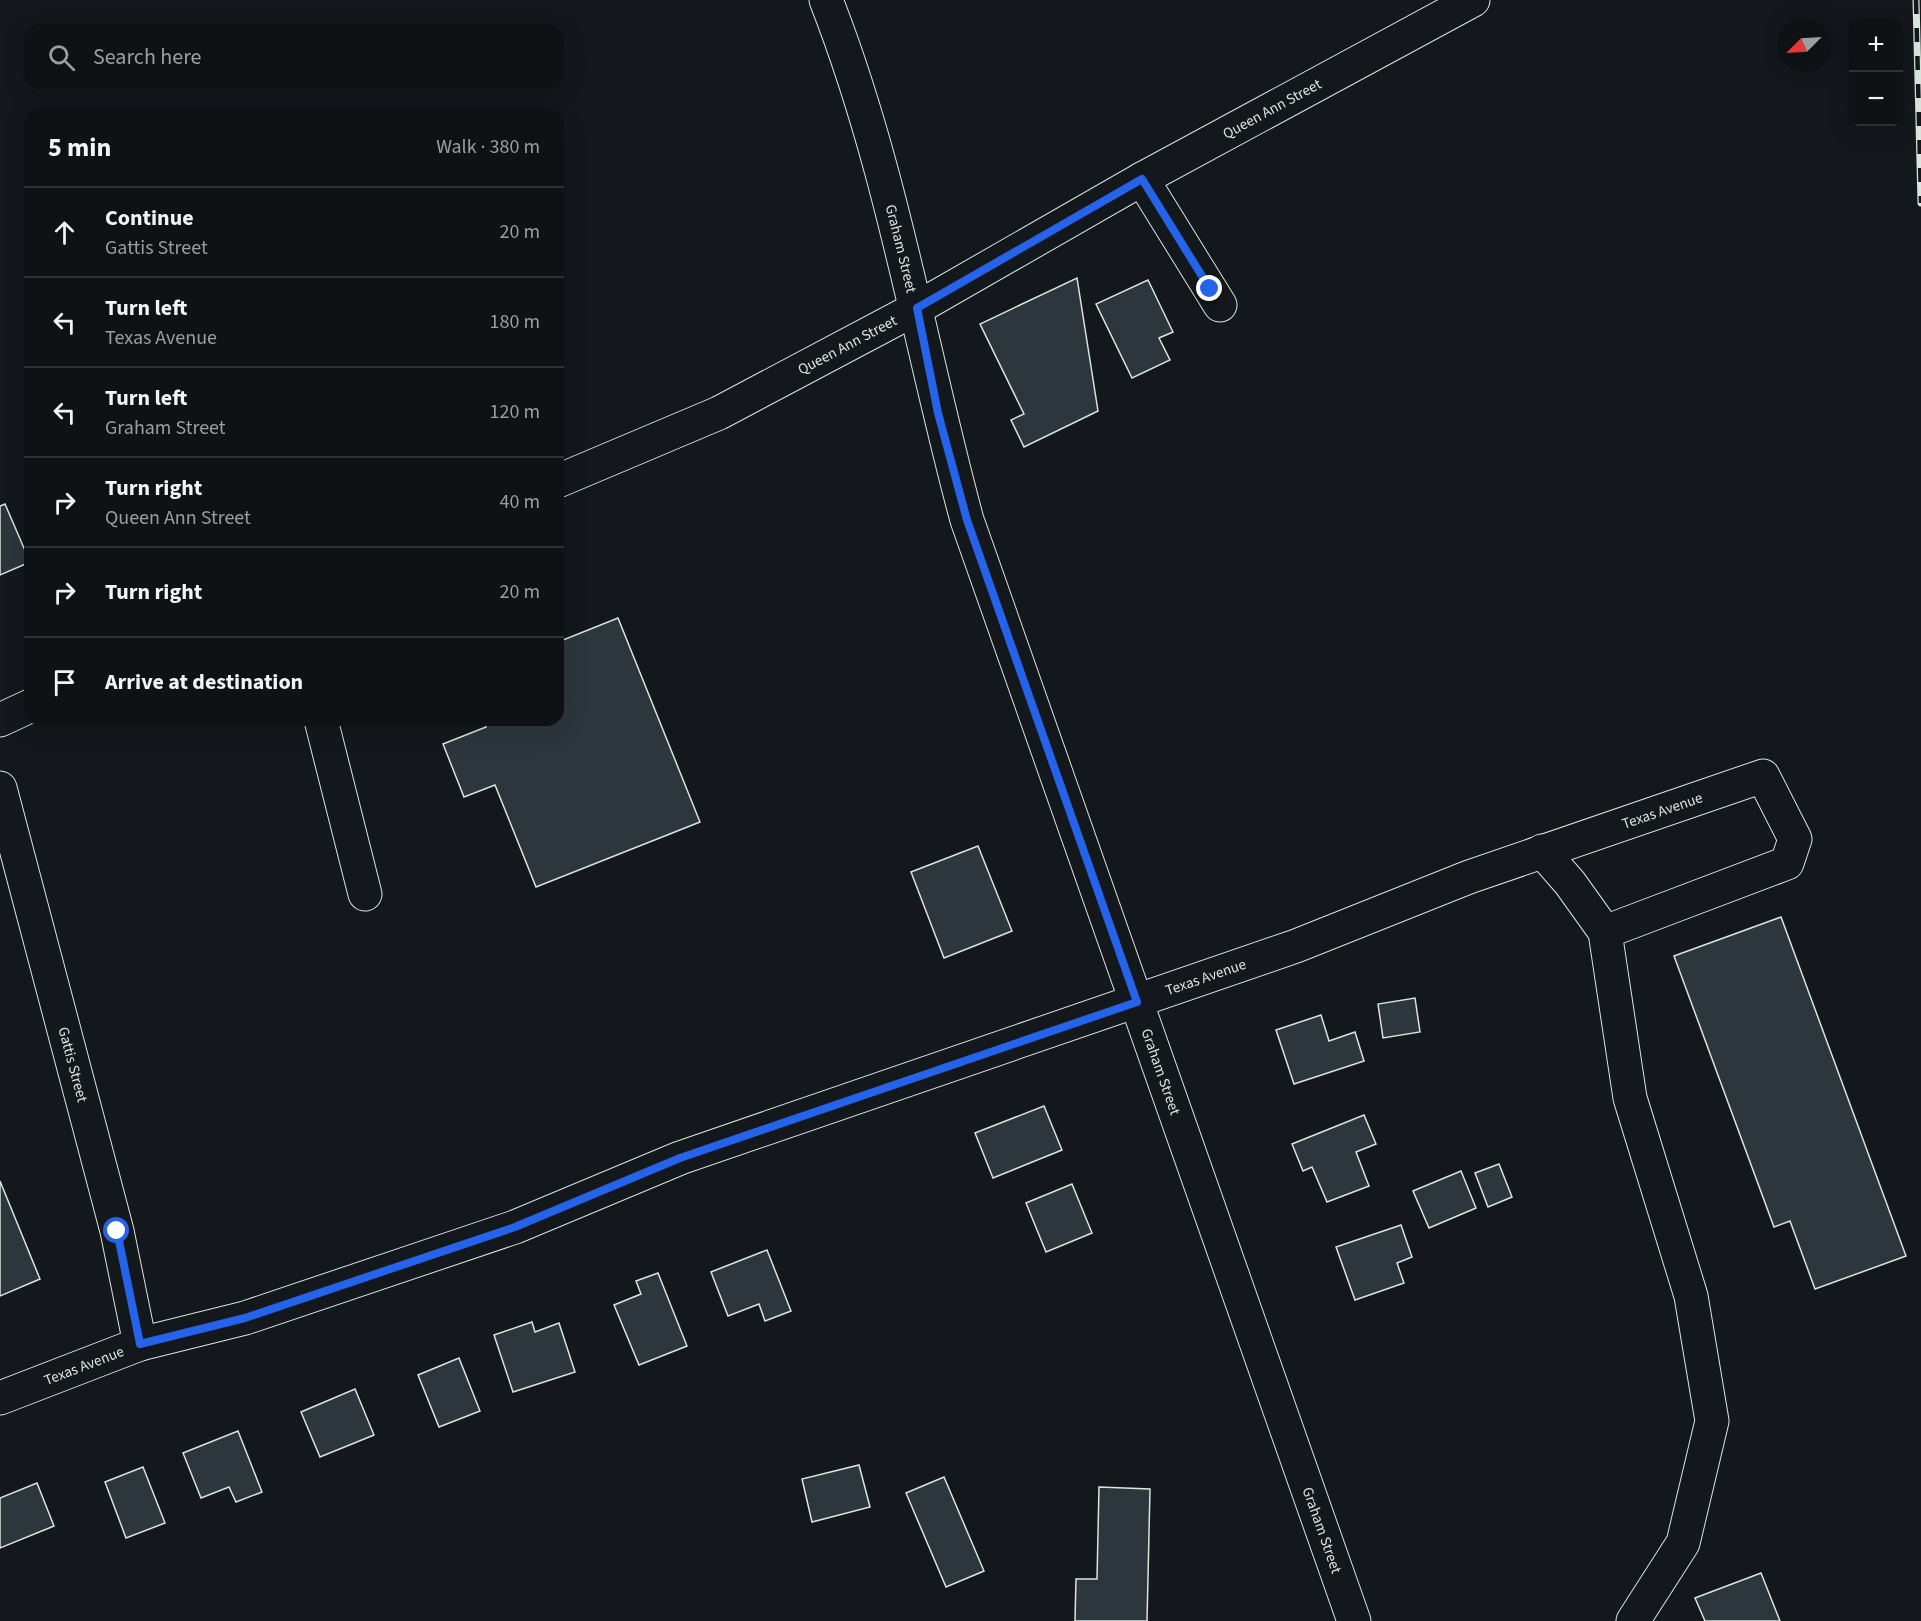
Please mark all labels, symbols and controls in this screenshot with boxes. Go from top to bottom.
north arrow [1777,18,1831,72]
map controls [1849,18,1903,126]
button: + [1849,18,1903,72]
search box [24,24,564,90]
icon: search [45,41,78,74]
text: Search here [93,41,201,73]
button: − [1849,72,1903,126]
street label: Queen Ann Street [1219,74,1325,144]
text: 5 min [48,129,111,166]
text: Walk · 380 m [436,133,540,161]
text: Continue [105,202,194,234]
street label: Graham Street [880,202,922,295]
icon: ahead [48,216,81,249]
text: 20 m [500,218,540,246]
text: Gattis Street [105,234,208,262]
route end [1196,275,1222,301]
text: Turn left [105,292,187,324]
icon: left [48,306,81,339]
text: 180 m [490,308,540,336]
street label: Queen Ann Street [794,310,901,380]
text: Texas Avenue [105,324,217,352]
text: Turn left [105,382,187,414]
icon: left [48,396,81,429]
text: 120 m [490,398,540,426]
text: Graham Street [105,414,226,442]
text: Turn right [105,472,202,504]
icon: right [48,486,81,519]
text: 40 m [500,488,540,516]
text: Queen Ann Street [105,504,251,532]
icon: right [48,576,81,609]
text: Turn right [105,576,202,608]
text: 20 m [500,578,540,606]
icon: arrive [48,666,81,699]
text: Arrive at destination [105,666,303,698]
street label: Texas Avenue [1619,788,1706,835]
street label: Texas Avenue [1163,954,1249,1001]
street label: Gattis Street [53,1025,93,1105]
street label: Graham Street [1136,1026,1185,1118]
route start [103,1217,129,1243]
street label: Texas Avenue [41,1341,127,1391]
street label: Graham Street [1297,1484,1347,1577]

